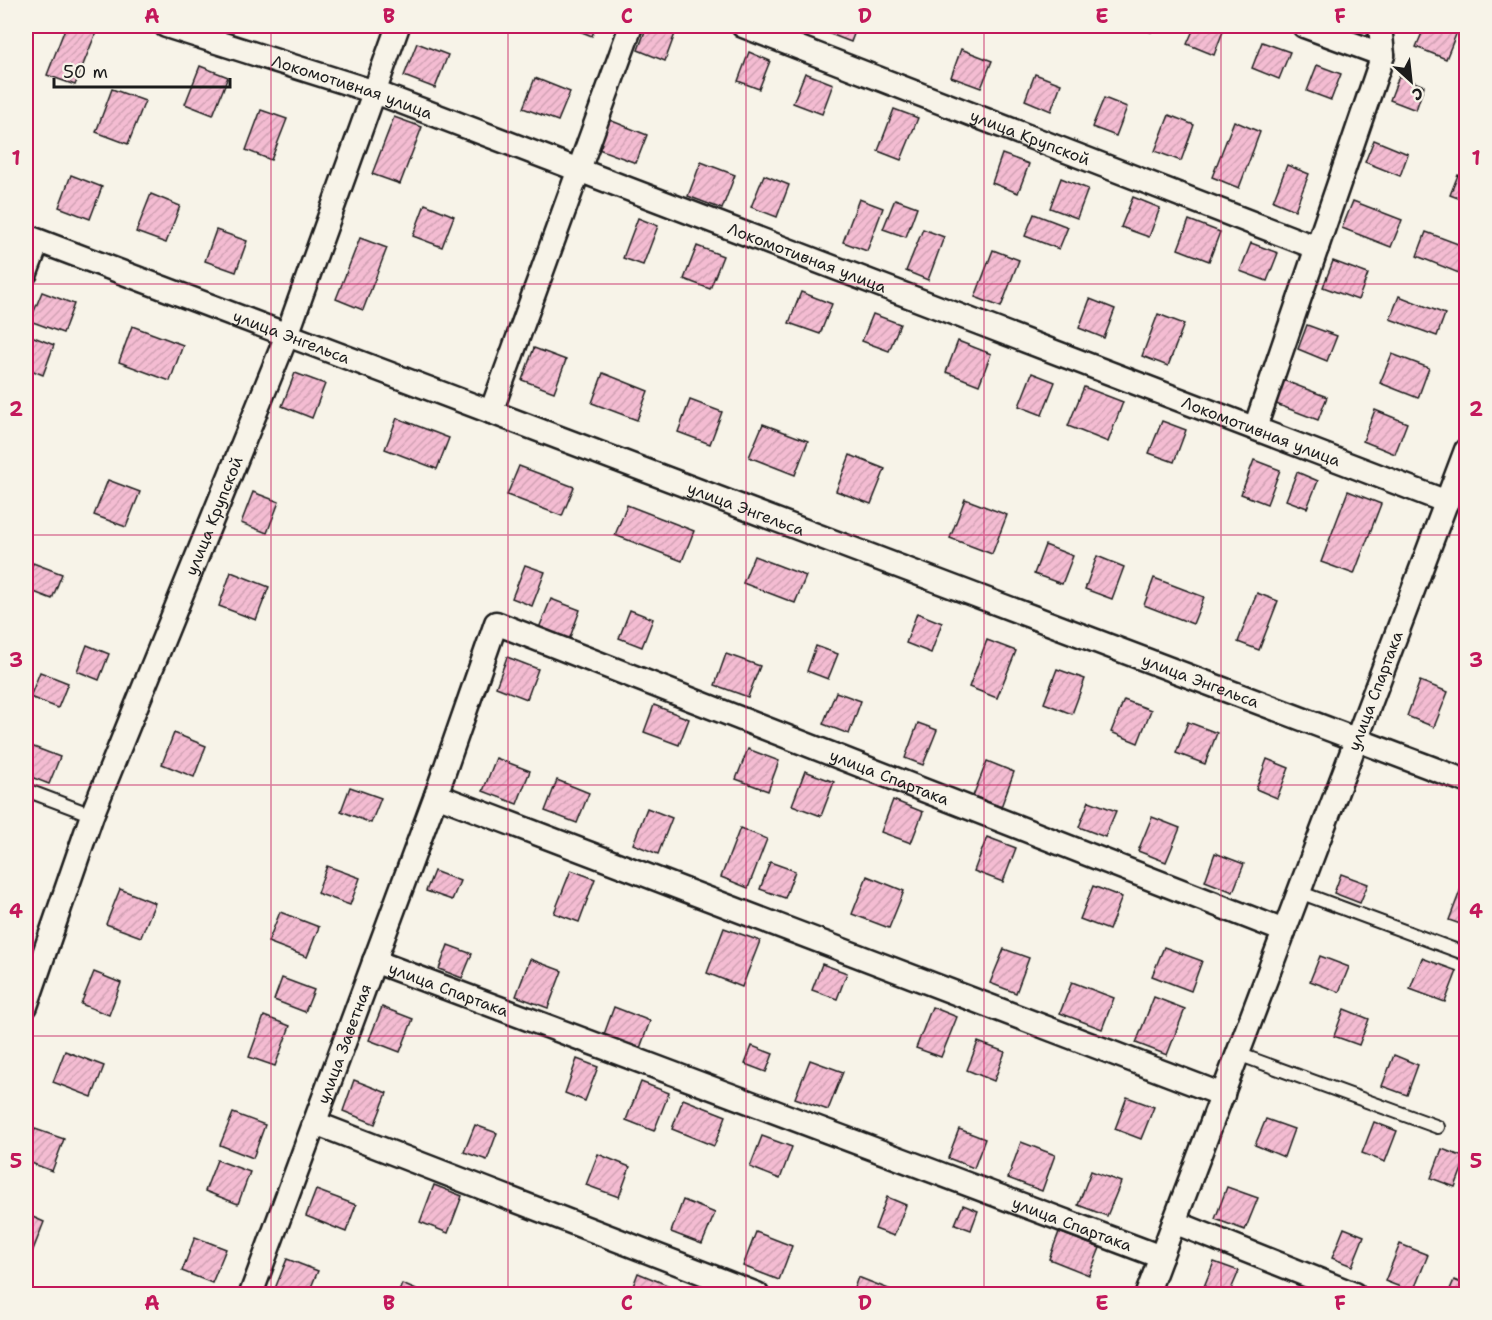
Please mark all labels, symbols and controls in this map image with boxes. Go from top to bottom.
text: A [144,3,160,29]
text: B [383,3,395,29]
text: C [621,3,633,29]
text: D [858,3,872,29]
text: E [1095,3,1109,29]
text: F [1334,3,1346,29]
street label: Локомотивная улица [269,50,436,124]
scale bar [54,51,230,89]
north arrow [1381,51,1441,111]
text: 50 m [63,60,108,84]
text: С [1408,82,1427,106]
street label: улица Крупской [967,104,1093,170]
text: 1 [11,145,21,171]
text: 1 [1471,145,1481,171]
street label: Локомотивная улица [725,217,890,297]
street label: улица Энгельса [230,305,353,368]
street label: Локомотивная улица [1179,391,1344,471]
text: 2 [9,396,23,422]
text: 2 [1469,396,1483,422]
street label: улица Крупской [180,453,247,578]
street label: улица Энгельса [685,477,808,540]
street label: улица Спартака [1343,628,1407,753]
text: 3 [9,647,23,673]
text: 3 [1469,647,1483,673]
street label: улица Энгельса [1139,649,1262,712]
street label: улица Спартака [827,744,952,810]
text: 4 [9,898,23,924]
text: 4 [1469,898,1483,924]
street label: улица Спартака [386,957,512,1021]
street label: улица Заветная [312,981,376,1107]
text: 5 [10,1148,22,1174]
text: 5 [1470,1148,1482,1174]
street label: улица Спартака [1009,1192,1135,1256]
text: A [144,1290,160,1316]
text: B [383,1290,395,1316]
text: C [621,1290,633,1316]
text: D [858,1290,872,1316]
text: E [1095,1290,1109,1316]
text: F [1334,1290,1346,1316]

